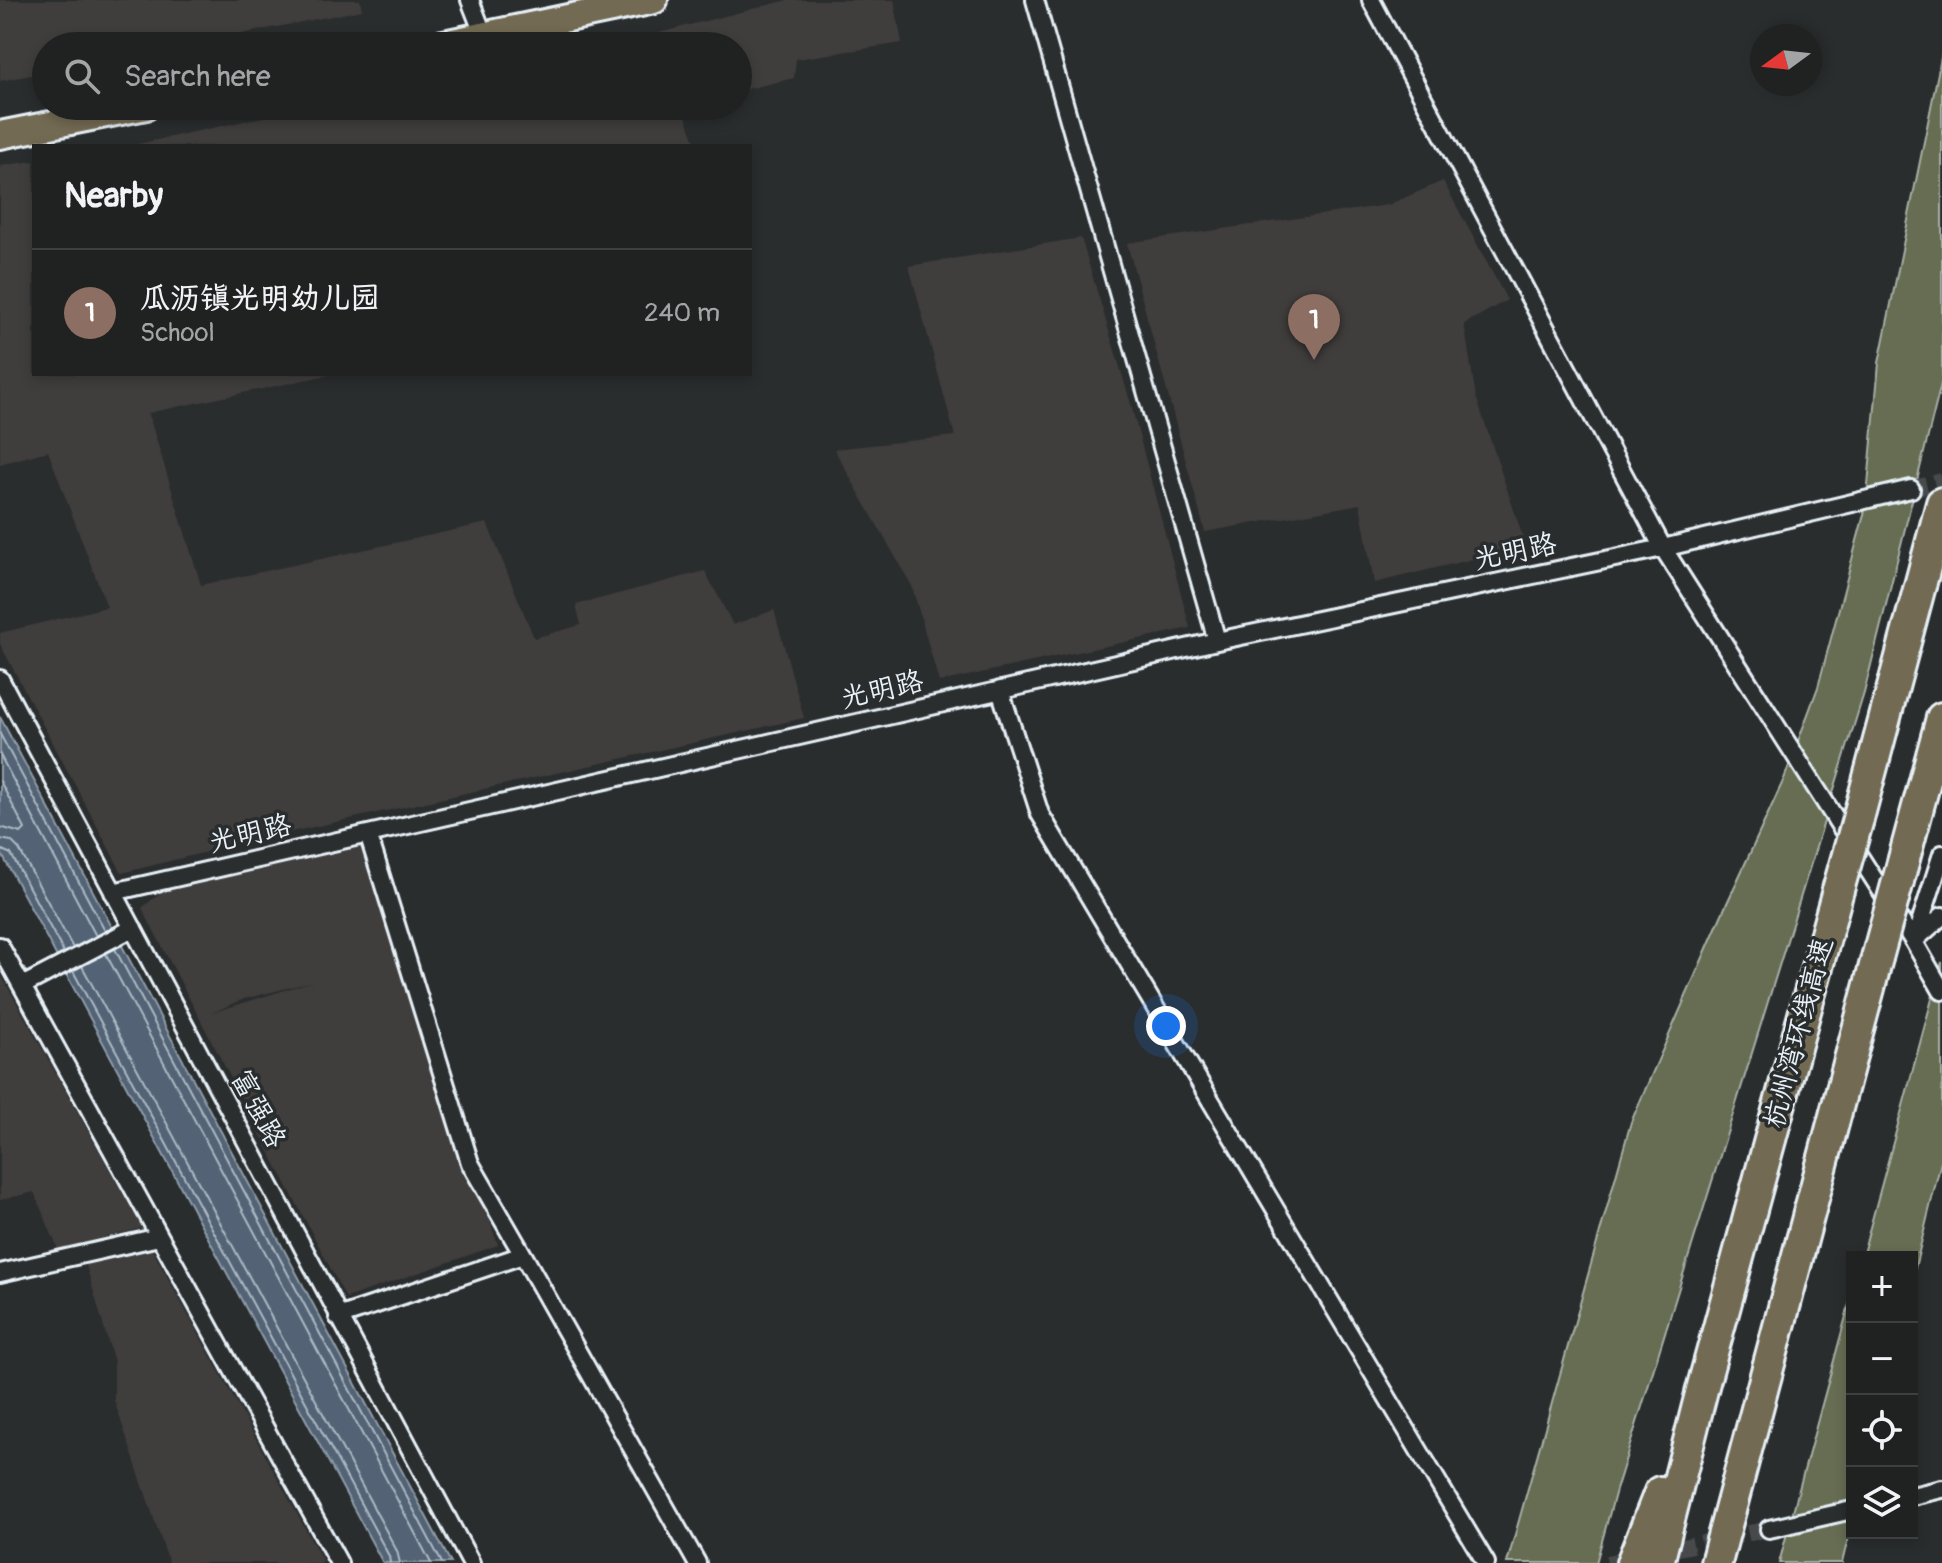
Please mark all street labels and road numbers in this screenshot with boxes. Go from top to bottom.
street label: 光明路 [1470,526,1560,578]
street label: 光明路 [837,663,927,717]
street label: 光明路 [205,807,295,861]
street label: 杭州湾环线高速 [1757,934,1841,1132]
street label: 富强路 [223,1064,293,1154]

